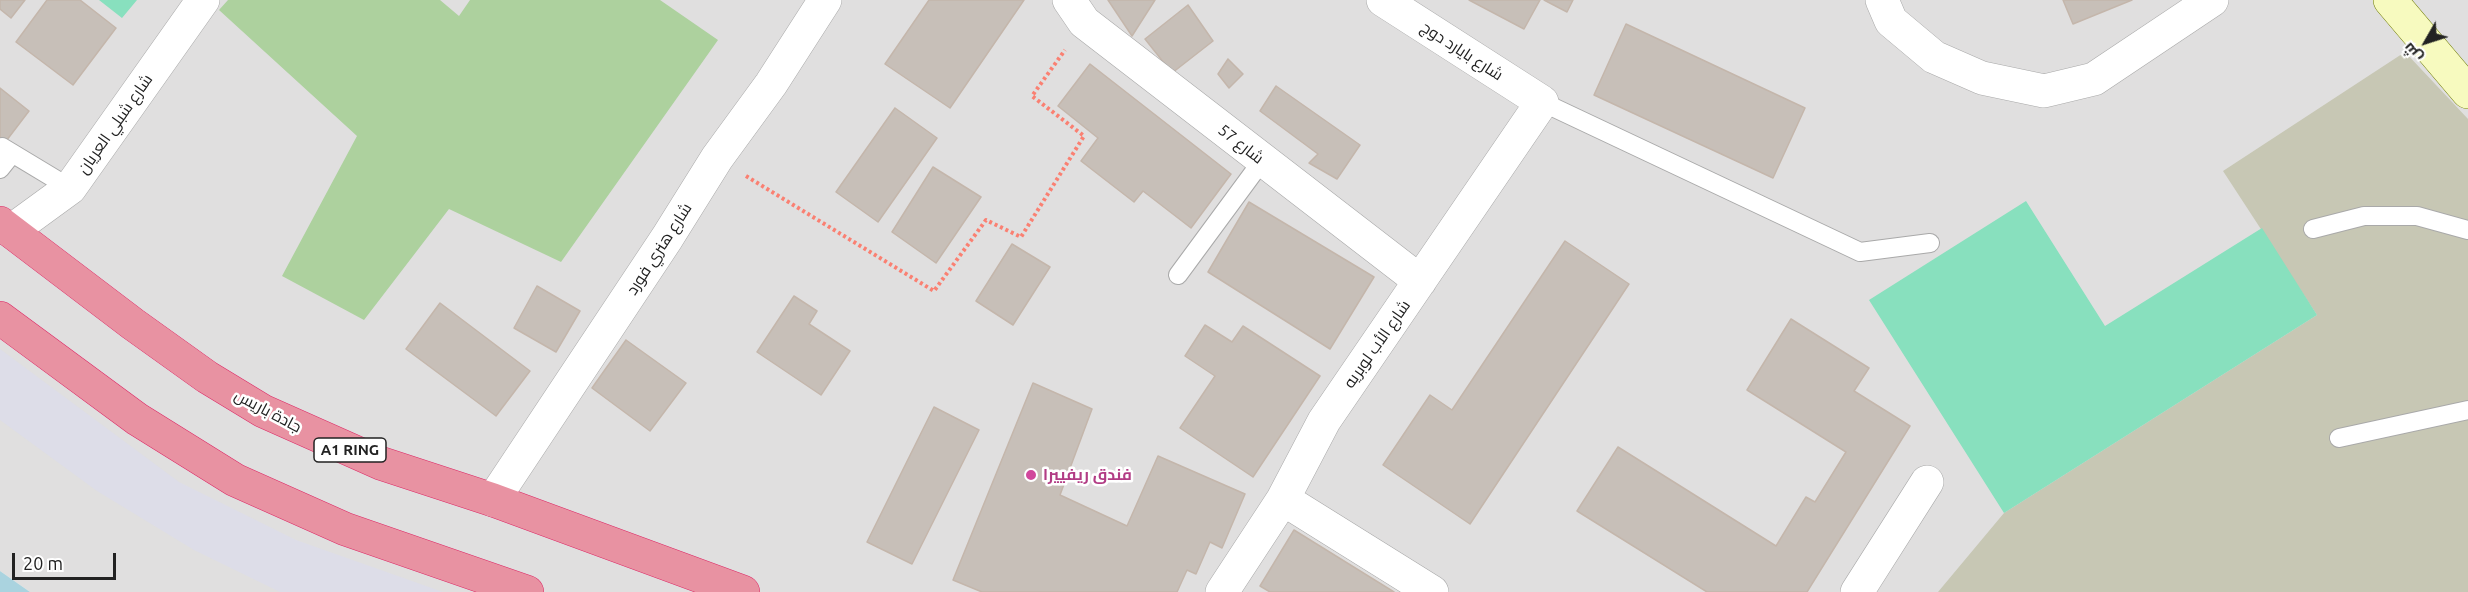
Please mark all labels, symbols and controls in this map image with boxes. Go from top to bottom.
north arrow [2396,12,2456,72]
street label: شارع بايارد دوج [1417,17,1507,85]
text: ش [2399,40,2425,67]
street label: شارع شبلي العريان [73,70,157,178]
street label: شارع 57 [1214,120,1268,168]
street label: شارع هنري فورد [622,199,696,299]
street label: شارع الأب لوبريه [1340,296,1414,392]
street label: جادة باريس [231,385,305,437]
road number: A1 RING [314,438,386,462]
place label: فندق ريفييرا [1043,465,1132,485]
marker: فندق ريفييرا [1024,468,1038,482]
scale bar [15,541,118,579]
text: 20 m [23,553,63,573]

